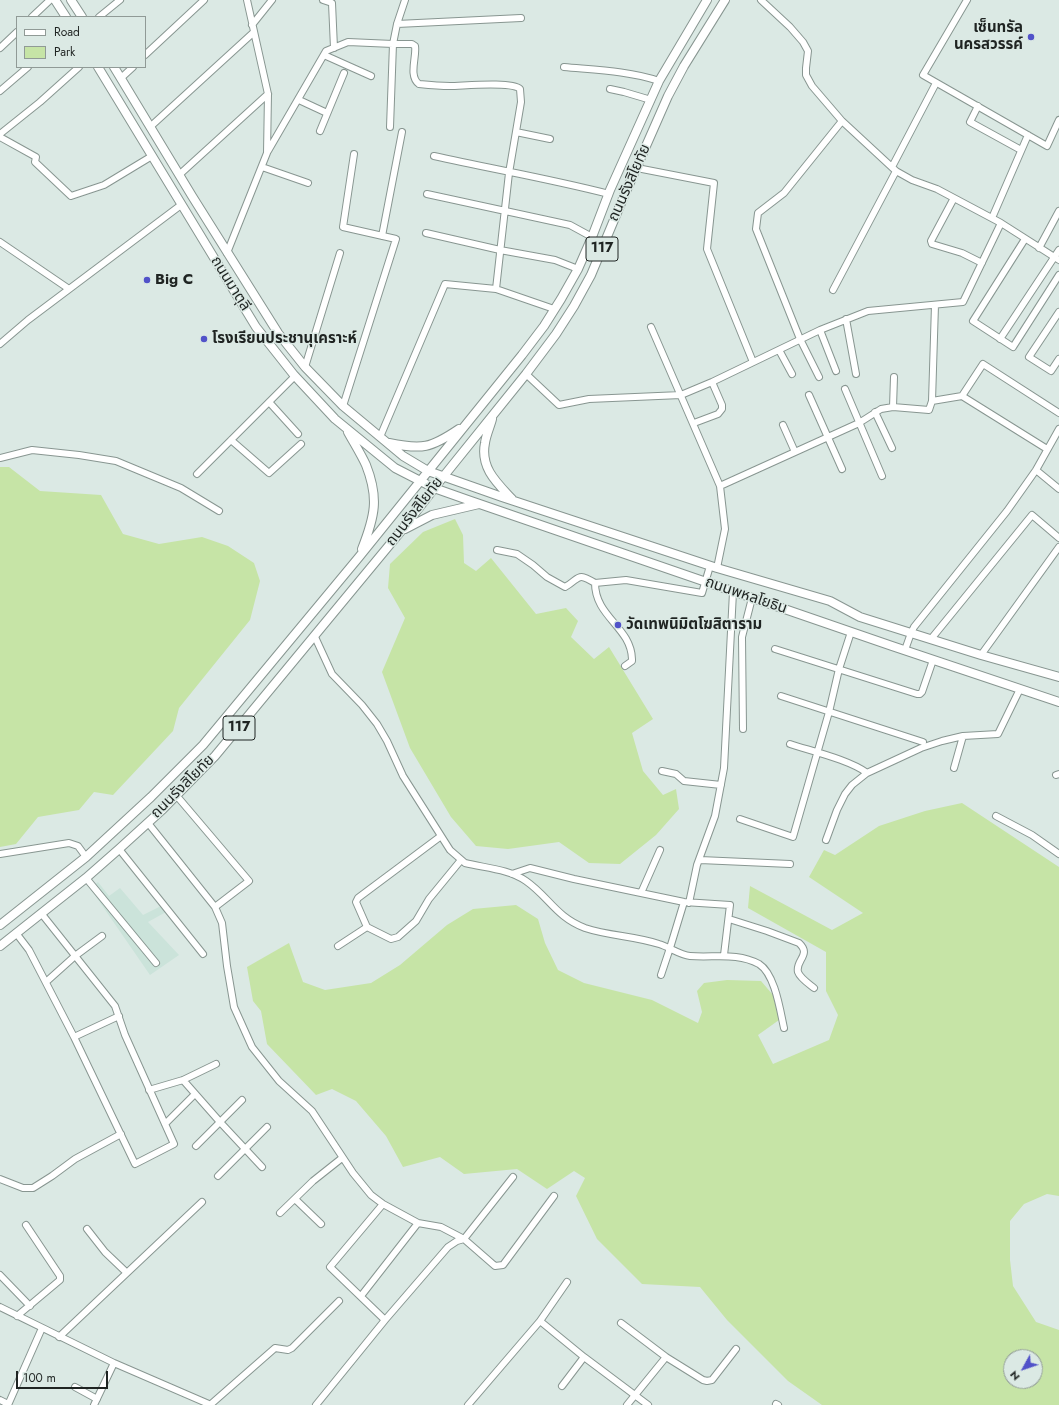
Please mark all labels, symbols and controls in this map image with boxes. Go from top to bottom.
legend [16,16,146,68]
place label: เซ็นทรัล นครสวรรค์ [954,19,1023,54]
text: Road [54,23,80,41]
marker: เซ็นทรัล นครสวรรค์ [1026,32,1036,42]
text: Park [54,43,75,61]
street label: ถนนรังสิโยทัย [605,142,655,224]
road number: 117 [586,237,618,261]
street label: ถนนมาตุลี [206,253,254,315]
place label: Big C [155,271,193,289]
marker: Big C [142,275,152,285]
place label: โรงเรียนประชานุเคราะห์ [212,330,357,348]
marker: โรงเรียนประชานุเคราะห์ [199,334,209,344]
street label: ถนนรังสิโยทัย [383,474,447,550]
street label: ถนนพหลโยธิน [703,574,789,618]
place label: วัดเทพนิมิตโฆสิตาราม [626,616,762,634]
marker: วัดเทพนิมิตโฆสิตาราม [613,620,623,630]
road number: 117 [223,716,255,740]
street label: ถนนรังสิโยทัย [147,751,219,823]
north arrow [1003,1349,1043,1389]
scale bar [18,1363,110,1389]
text: N [1006,1368,1024,1385]
text: 100 m [23,1369,56,1387]

